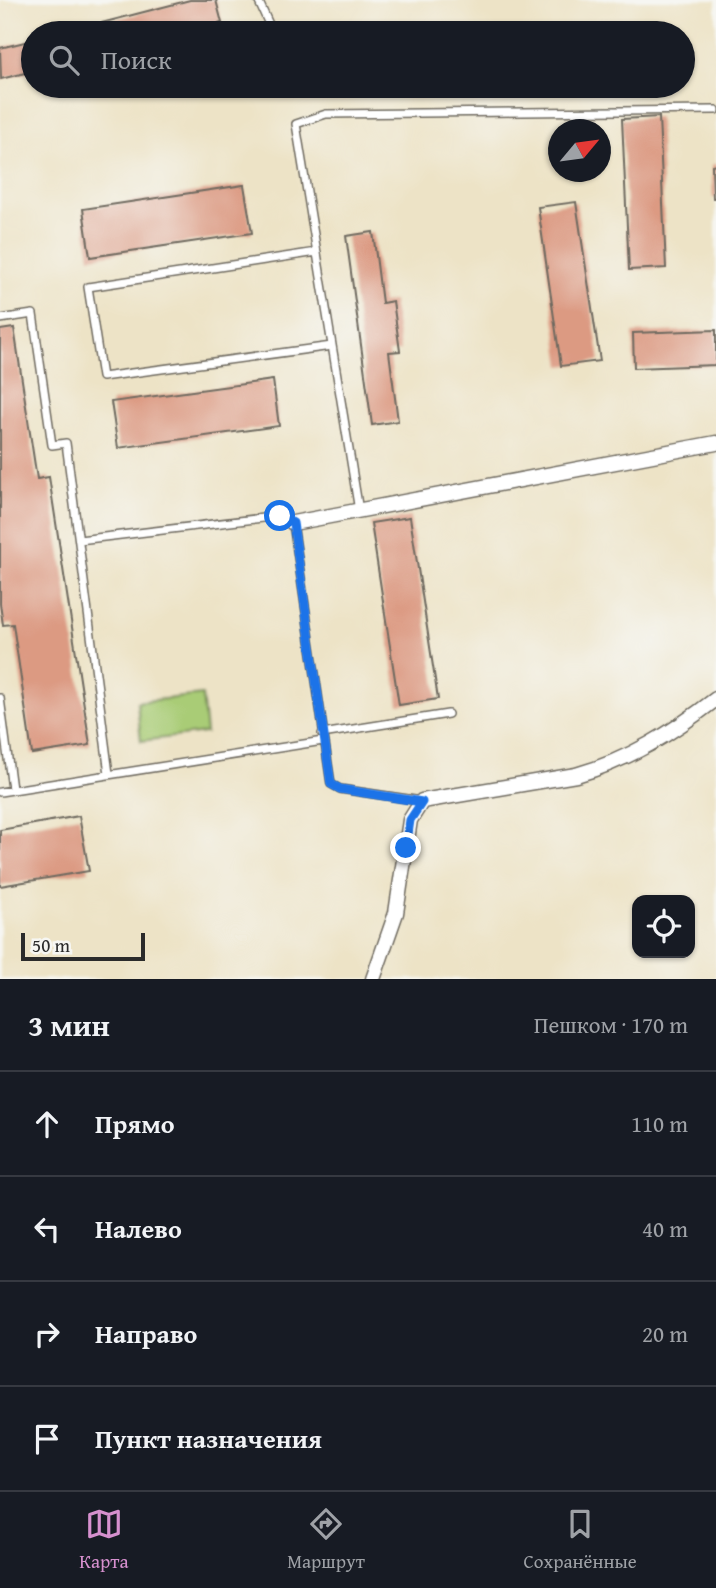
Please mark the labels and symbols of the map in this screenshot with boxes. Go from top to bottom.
north arrow [548,119,611,182]
route start [264,500,295,531]
route end [390,832,421,863]
scale bar [21,930,145,962]

